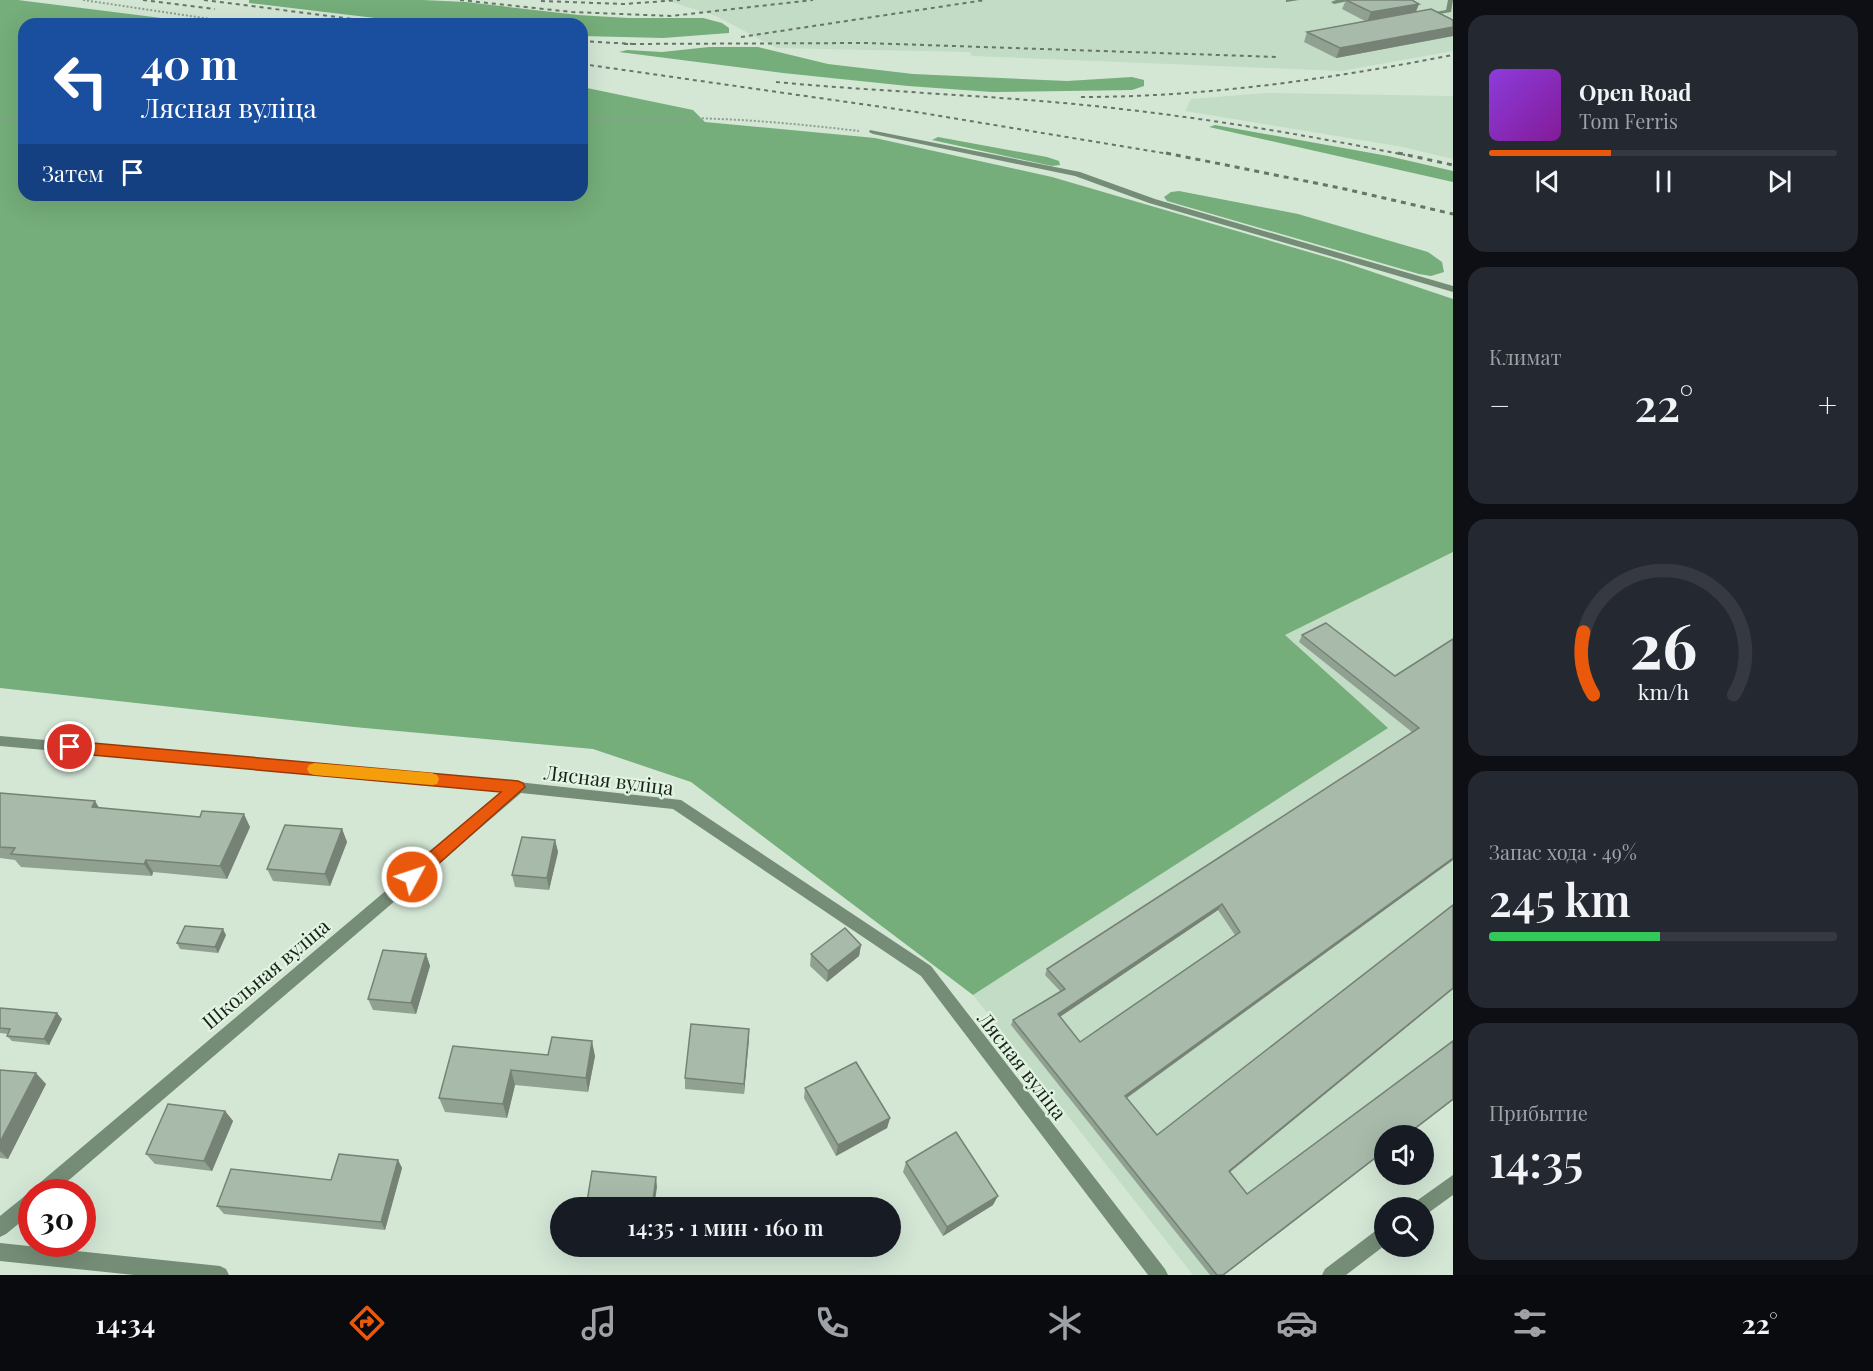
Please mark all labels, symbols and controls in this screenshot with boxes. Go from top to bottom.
text: 40 m [141,35,238,91]
icon: left [42,42,120,120]
text: Open Road [1579,77,1691,107]
text: Лясная вуліца [141,89,317,125]
text: Tom Ferris [1579,107,1678,134]
icon: arrive [116,156,149,189]
text: Затем [42,158,104,188]
icon: previous [1531,165,1564,198]
icon: pause [1647,165,1680,198]
icon: next [1763,165,1796,198]
text: Климат [1489,343,1562,370]
text: 22° [1634,373,1694,433]
text: − [1489,382,1510,426]
text: + [1818,382,1837,426]
text: 26 [1629,601,1697,685]
text: km/h [1637,677,1689,705]
pin [44,721,95,772]
icon: arrive [53,730,86,763]
street label: Лясная вуліца [542,758,675,800]
text: Запас хода · 49% [1489,838,1637,865]
position arrow [380,845,444,909]
text: 245 km [1489,868,1631,928]
street label: Школьная вуліца [196,912,334,1034]
street label: Лясная вуліца [972,1005,1074,1125]
text: Прибытие [1489,1099,1588,1126]
map controls [1374,1125,1434,1257]
button: sound [1374,1125,1434,1185]
text: 14:35 [1489,1129,1583,1189]
speed limit sign: 30 [18,1179,96,1257]
button: search [1374,1197,1434,1257]
text: 14:35 · 1 мин · 160 m [628,1212,823,1242]
icon: directions [346,1302,388,1344]
icon: music [578,1302,620,1344]
icon: phone [811,1302,853,1344]
icon: climate [1044,1302,1086,1344]
icon: car [1276,1302,1318,1344]
icon: filters [1509,1302,1551,1344]
text: 14:34 [95,1305,155,1341]
text: 22° [1742,1305,1778,1341]

